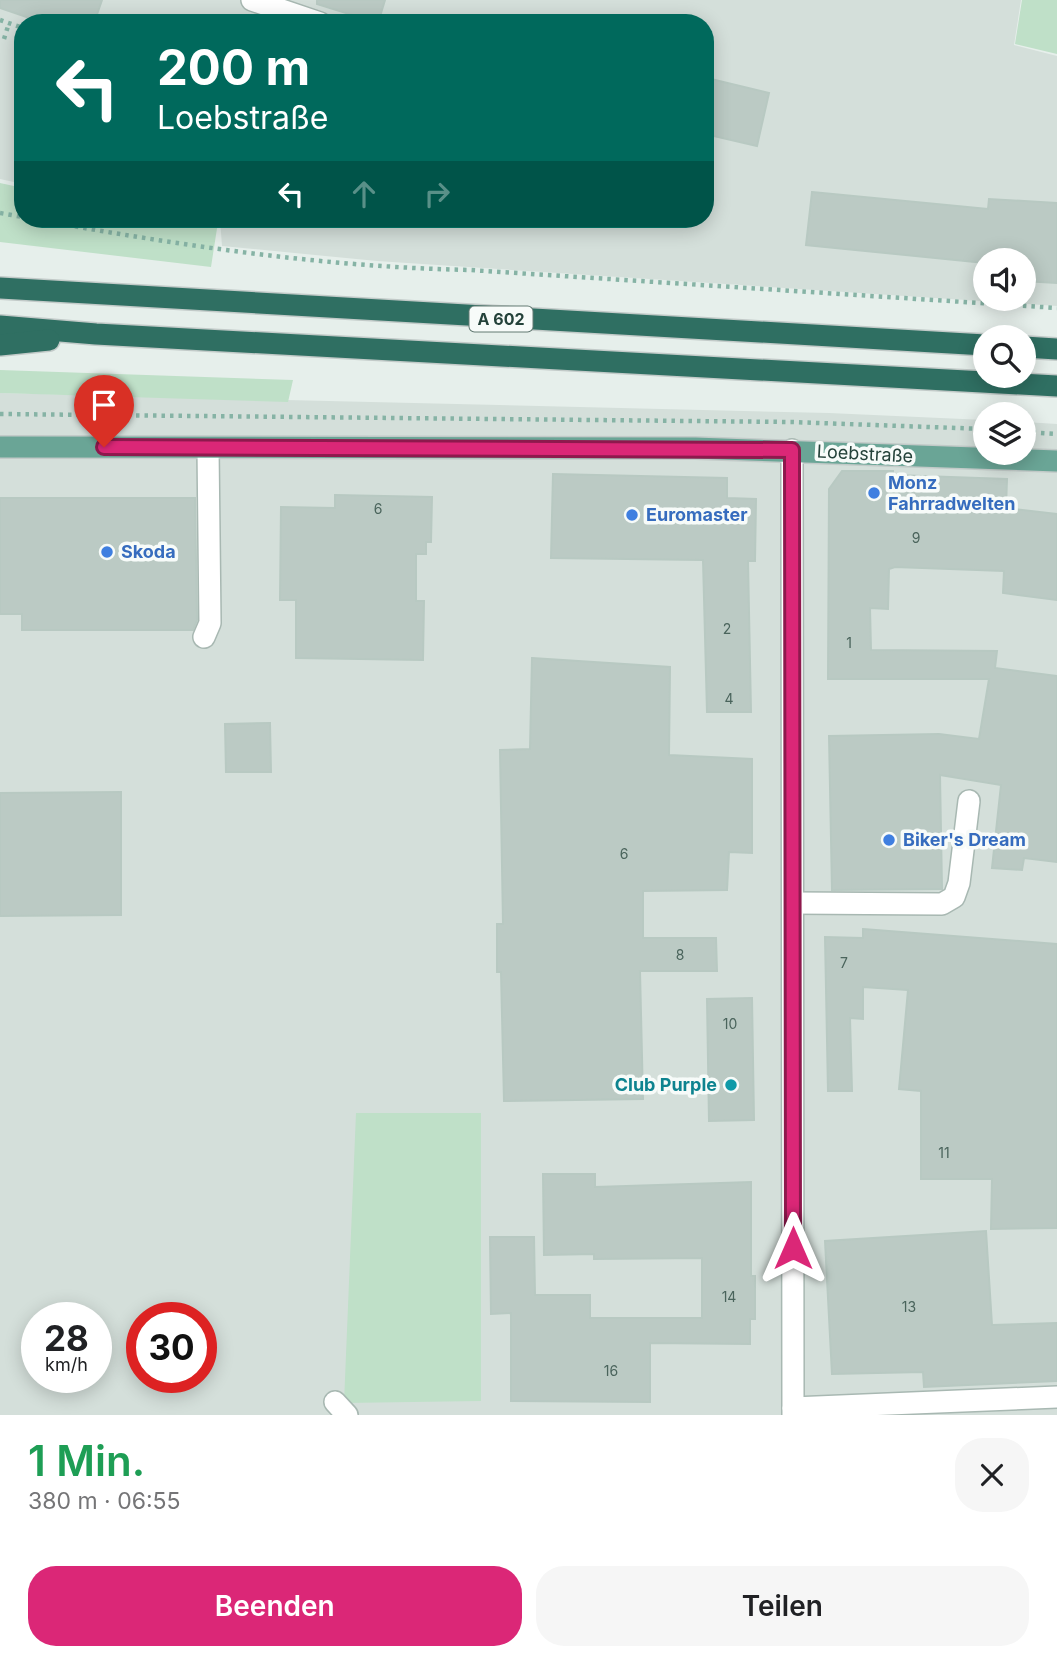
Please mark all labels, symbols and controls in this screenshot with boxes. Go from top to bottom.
text: 200 m [157,38,310,97]
icon: left [42,42,133,133]
text: Loebstraße [157,98,328,137]
icon: left [272,175,310,213]
icon: ahead [345,175,383,213]
icon: right [418,175,456,213]
map controls [973,248,1036,465]
button: sound [973,248,1036,311]
road number: A 602 [470,306,532,332]
button: search [973,325,1036,388]
pin [74,375,134,447]
icon: arrive [85,386,123,424]
button: layers [973,402,1036,465]
street label: Loebstraße [816,440,914,467]
place label: Monz Fahrradwelten [888,472,1016,514]
marker: Monz Fahrradwelten [866,485,882,501]
house number: 6 [374,500,382,517]
place label: Euromaster [646,504,748,525]
marker: Euromaster [624,507,640,523]
house number: 9 [912,529,920,546]
place label: Skoda [121,541,176,562]
marker: Skoda [99,544,115,560]
house number: 2 [723,620,731,637]
house number: 1 [846,634,852,651]
house number: 4 [724,690,734,707]
place label: Biker's Dream [903,829,1026,850]
marker: Biker's Dream [881,832,897,848]
house number: 6 [620,845,628,862]
house number: 8 [676,946,684,963]
house number: 7 [840,954,848,971]
house number: 10 [723,1015,737,1032]
place label: Club Purple [615,1074,717,1095]
marker: Club Purple [723,1077,739,1093]
house number: 11 [938,1144,950,1161]
position arrow [756,1211,830,1285]
house number: 14 [722,1288,736,1305]
house number: 13 [902,1298,916,1315]
speed limit sign: 30 [126,1302,217,1393]
text: 28 [44,1317,89,1359]
text: km/h [45,1354,88,1375]
house number: 16 [604,1362,618,1379]
text: 1 Min. [28,1435,145,1486]
button: close [955,1438,1029,1512]
text: 380 m · 06:55 [28,1487,181,1515]
button: Beenden [28,1566,522,1646]
button: Teilen [536,1566,1029,1646]

